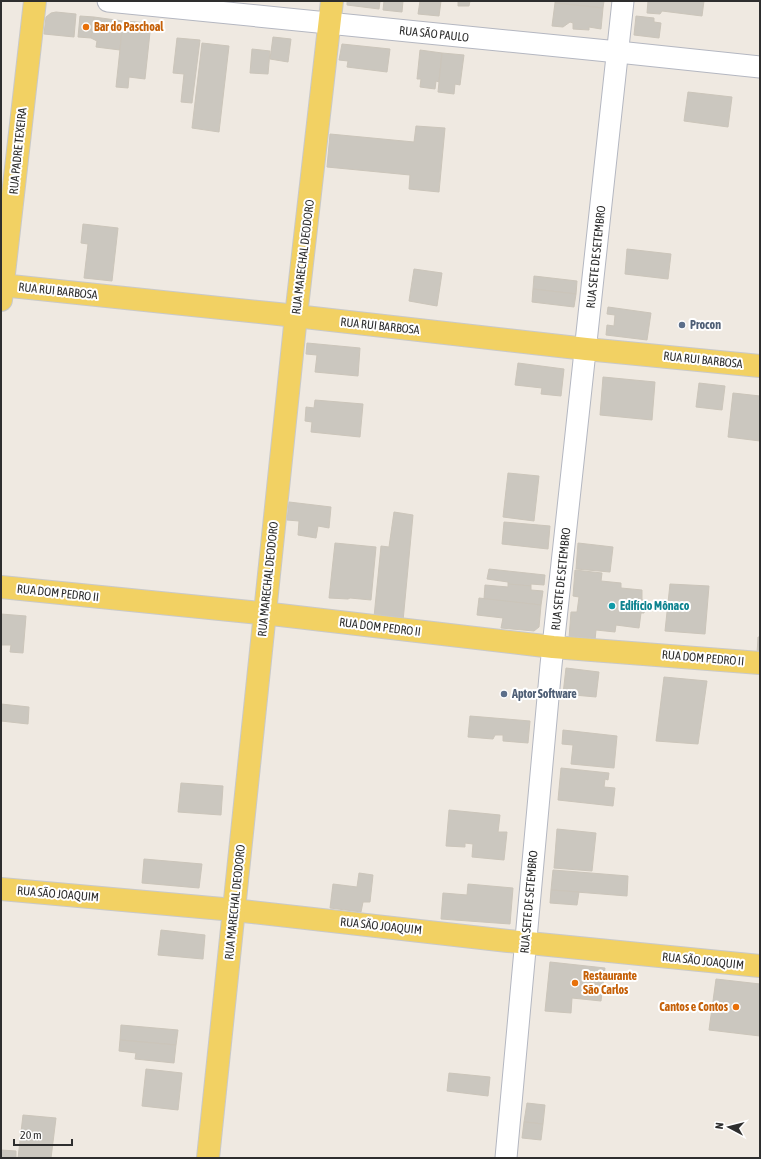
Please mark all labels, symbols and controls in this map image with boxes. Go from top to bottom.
place label: Bar do Paschoal [94,20,164,34]
marker: Bar do Paschoal [81,22,91,32]
street label: RUA SÃO PAULO [398,23,470,45]
street label: RUA PADRE TEXEIRA [6,107,30,195]
street label: RUA MARECHAL DEODORO [289,199,317,315]
street label: RUA SETE DE SETEMBRO [584,205,608,309]
street label: RUA RUI BARBOSA [18,280,98,302]
street label: RUA RUI BARBOSA [340,315,420,337]
place label: Procon [690,318,721,332]
marker: Procon [677,320,687,330]
street label: RUA RUI BARBOSA [663,349,743,371]
street label: RUA MARECHAL DEODORO [255,521,281,637]
street label: RUA SETE DE SETEMBRO [549,527,573,631]
street label: RUA DOM PEDRO II [16,582,100,604]
place label: Edifício Mônaco [620,599,690,613]
marker: Edifício Mônaco [607,601,617,611]
street label: RUA DOM PEDRO II [338,615,422,639]
street label: RUA DOM PEDRO II [661,647,745,669]
place label: Aptor Software [511,687,577,701]
marker: Aptor Software [499,689,509,699]
street label: RUA MARECHAL DEODORO [222,844,248,960]
street label: RUA SETE DE SETEMBRO [518,850,540,954]
street label: RUA SÃO JOAQUIM [16,883,100,905]
street label: RUA SÃO JOAQUIM [339,915,423,937]
street label: RUA SÃO JOAQUIM [661,950,745,972]
place label: Restaurante São Carlos [583,969,638,997]
marker: Restaurante São Carlos [570,978,580,988]
place label: Cantos e Contos [659,1000,729,1014]
marker: Cantos e Contos [731,1002,741,1012]
north arrow [709,1107,749,1147]
scale bar [14,1121,72,1147]
text: N [713,1122,725,1130]
text: 20 m [20,1128,42,1142]

